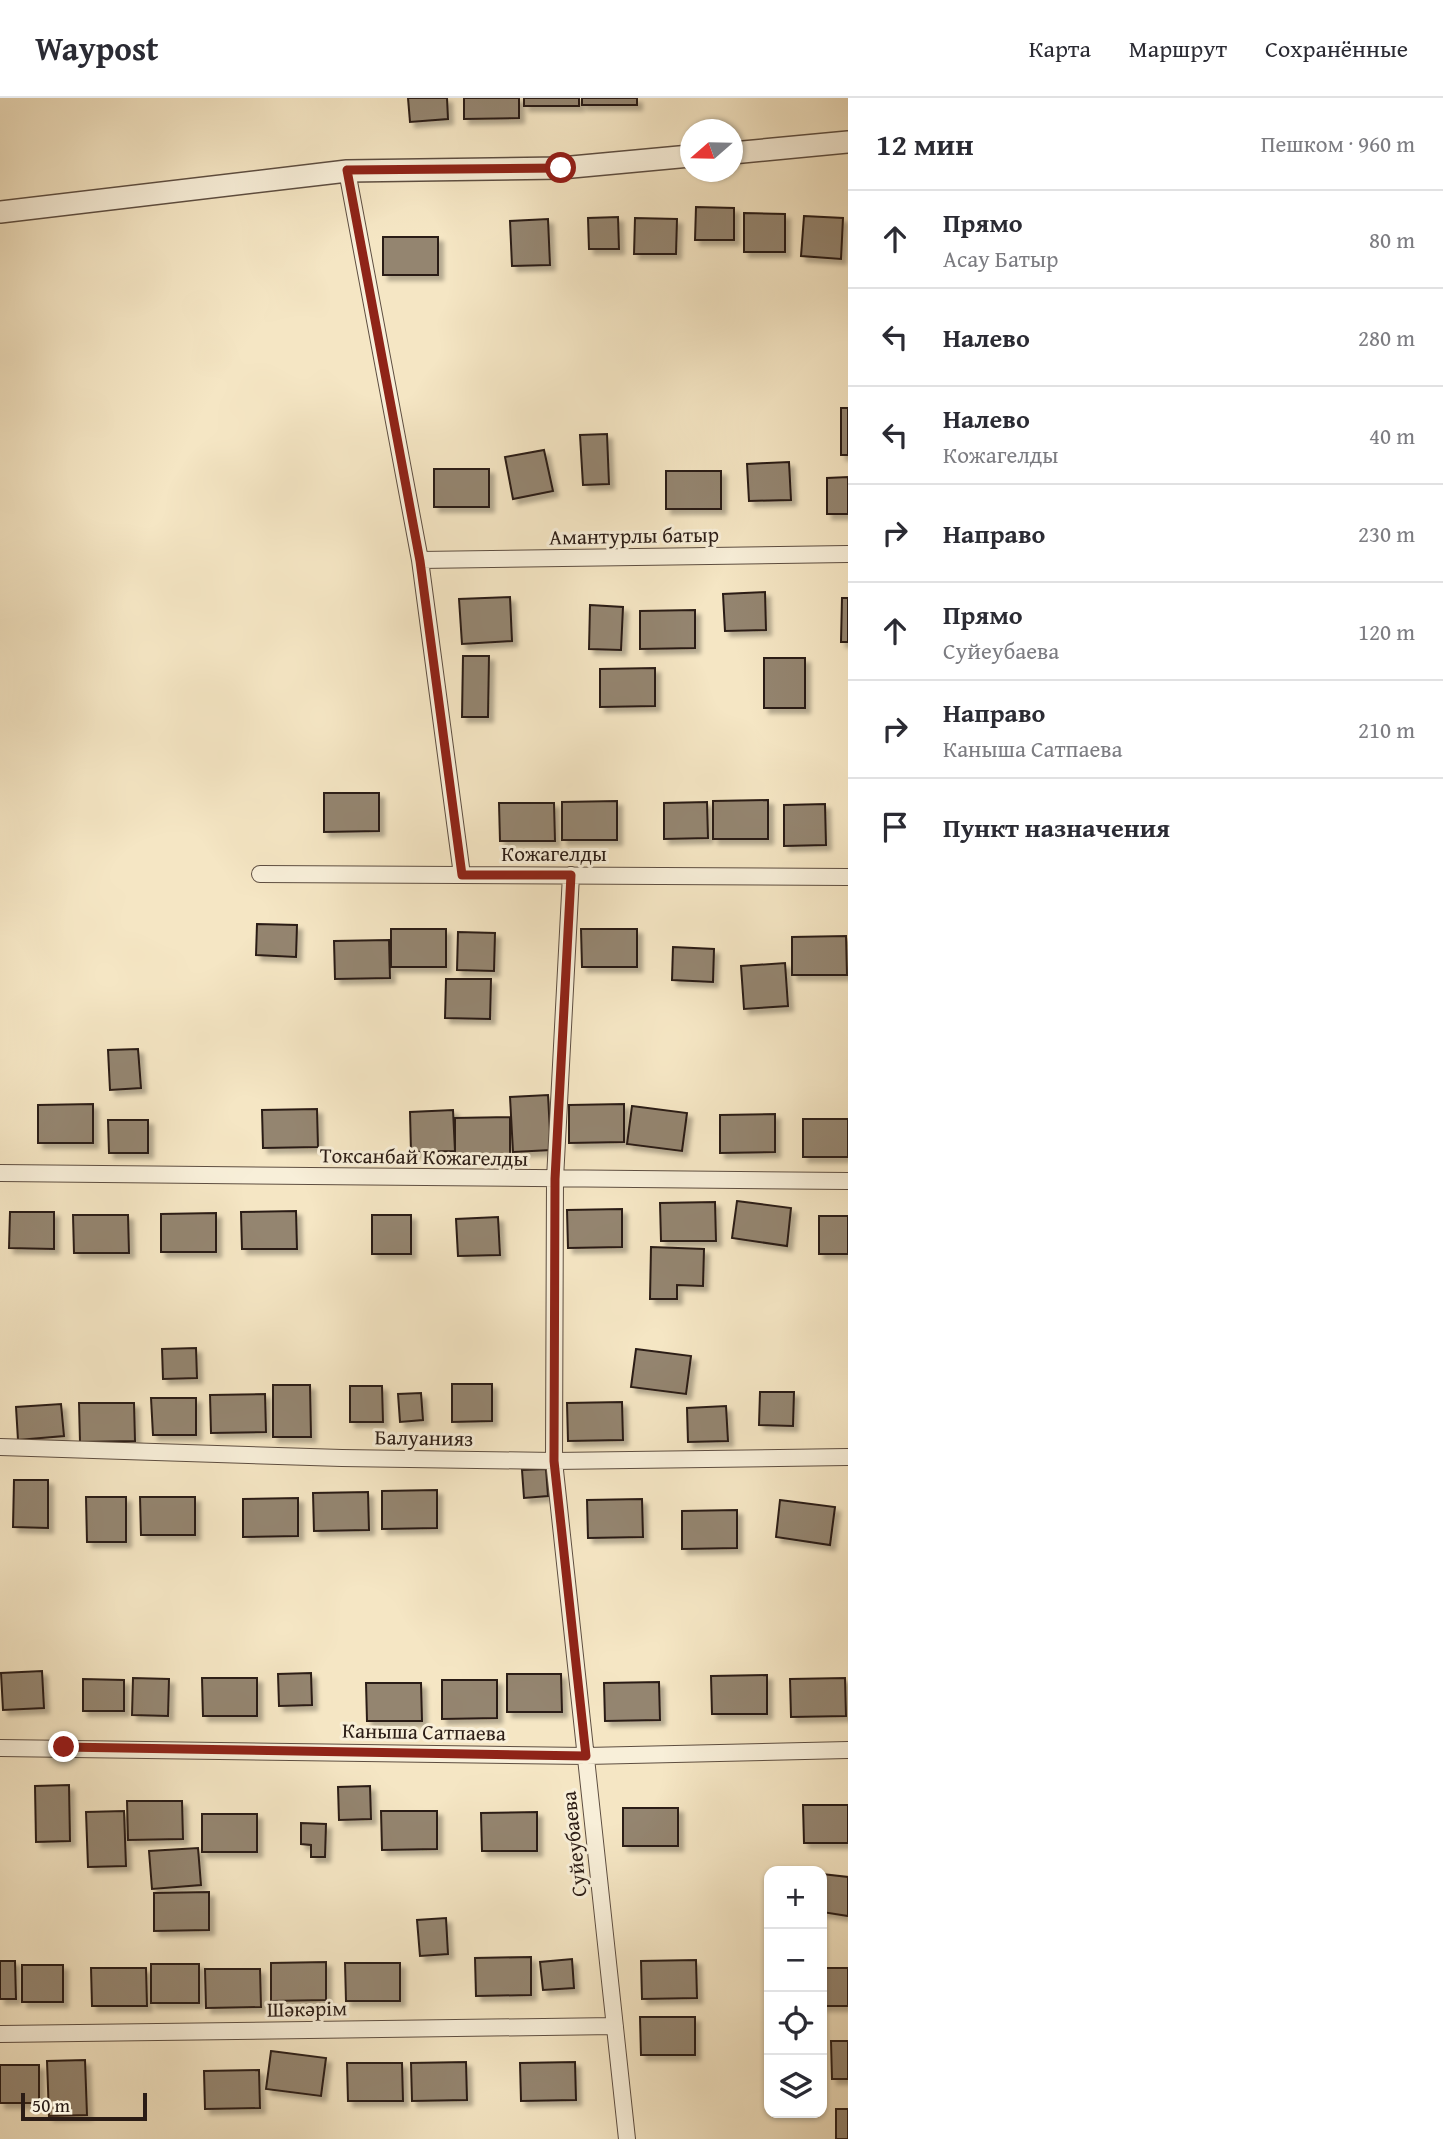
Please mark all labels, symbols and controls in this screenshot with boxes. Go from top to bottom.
text: Waypost [35,24,159,72]
text: Карта [1029,31,1091,66]
text: Маршрут [1129,31,1227,66]
text: Сохранённые [1265,31,1408,66]
north arrow [680,119,743,182]
text: 12 мин [876,122,974,166]
text: Пешком · 960 m [1261,127,1415,160]
route start [545,152,576,183]
text: Прямо [943,203,1023,242]
icon: ahead [876,220,914,258]
text: 80 m [1369,223,1415,256]
text: Асау Батыр [943,242,1058,275]
icon: left [876,318,914,356]
text: Налево [943,318,1030,357]
text: 280 m [1358,321,1415,354]
text: Налево [943,399,1030,438]
icon: left [876,416,914,454]
text: 40 m [1369,419,1415,452]
text: Кожагелды [943,438,1058,471]
icon: right [876,514,914,552]
text: Направо [943,514,1045,553]
text: 230 m [1358,517,1415,550]
street label: Амантурлы батыр [549,519,719,552]
text: Прямо [943,595,1023,634]
icon: ahead [876,612,914,650]
text: 120 m [1358,615,1415,648]
text: Суйеубаева [943,634,1059,667]
text: Направо [943,693,1045,732]
icon: right [876,710,914,748]
text: 210 m [1358,713,1415,746]
text: Каныша Сатпаева [943,732,1122,765]
icon: arrive [876,808,914,846]
text: Пункт назначения [943,808,1170,847]
street label: Кожагелды [501,838,607,869]
street label: Токсанбай Кожагелды [320,1139,529,1174]
street label: Балуанияз [374,1421,474,1454]
street label: Каныша Сатпаева [342,1715,506,1748]
route end [48,1731,79,1762]
street label: Суйеубаева [553,1790,594,1898]
map controls [764,1866,827,2118]
button: + [764,1866,827,1929]
button: − [764,1929,827,1992]
street label: Шәкәрім [267,1992,347,2025]
button: locate [764,1992,827,2055]
button: layers [764,2055,827,2118]
scale bar [21,2090,147,2122]
text: 50 m [32,2091,70,2119]

